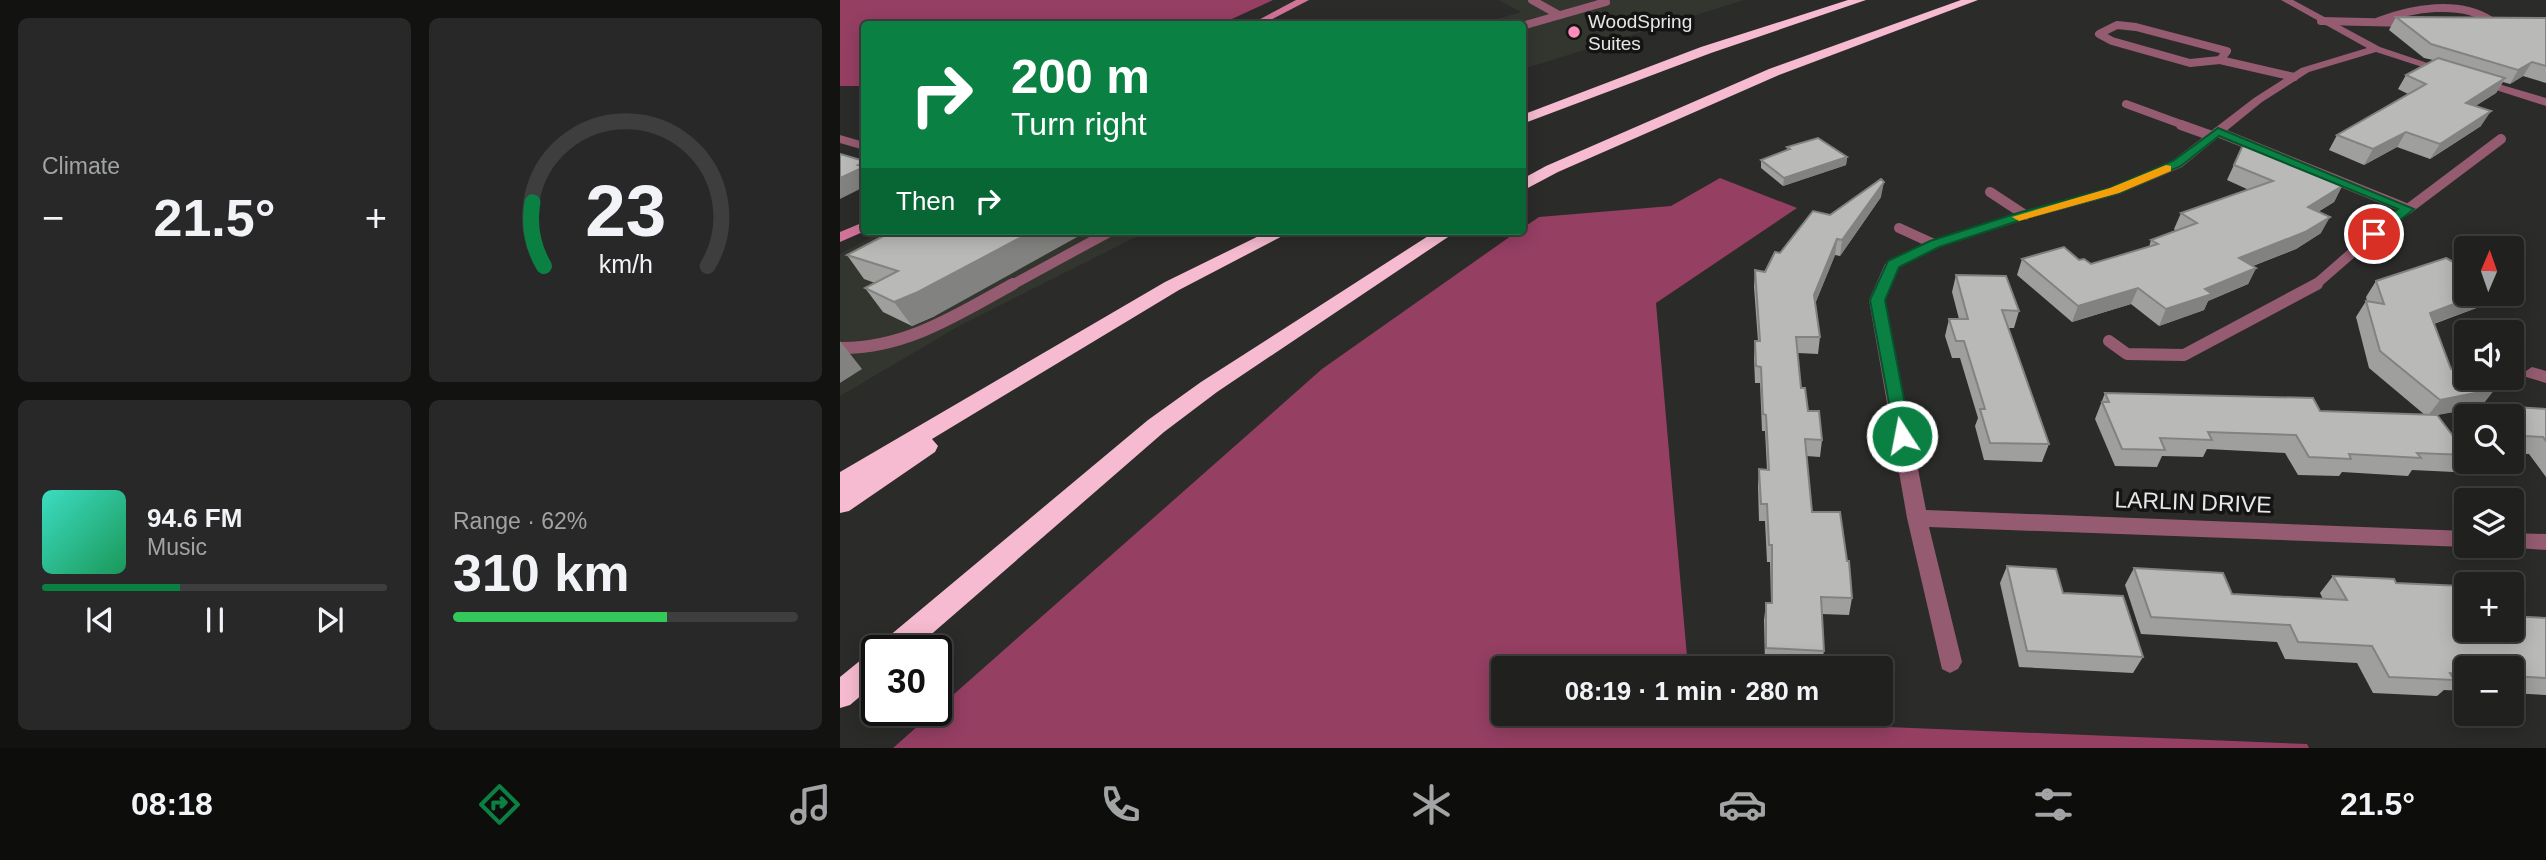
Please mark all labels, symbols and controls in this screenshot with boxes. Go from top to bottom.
place label: WoodSpring Suites [1588,11,1692,54]
marker: WoodSpring Suites [1566,24,1582,40]
icon: right [896,49,987,140]
text: 200 m [1011,49,1150,103]
text: Turn right [1011,106,1147,142]
text: Climate [42,153,120,179]
text: 23 [585,170,666,251]
icon: right [969,182,1007,220]
text: Then [896,186,955,216]
text: 21.5° [153,189,276,247]
text: − [42,197,64,239]
text: + [365,197,387,239]
pin [2344,204,2404,264]
icon: arrive [2355,215,2393,253]
north arrow [2454,236,2524,306]
map controls [2454,236,2524,726]
text: km/h [598,250,653,278]
button: sound [2454,320,2524,390]
position arrow [1865,399,1939,473]
button: search [2454,404,2524,474]
street label: LARLIN DRIVE [2114,486,2272,518]
button: layers [2454,488,2524,558]
text: 94.6 FM [147,503,242,533]
text: Range · 62% [453,508,587,534]
text: Music [147,534,207,560]
text: 310 km [453,544,629,602]
button: + [2454,572,2524,642]
icon: previous [81,601,119,639]
icon: pause [196,601,234,639]
icon: next [311,601,349,639]
speed limit sign: 30 [861,635,952,726]
button: − [2454,656,2524,726]
text: 08:19 · 1 min · 280 m [1565,676,1819,706]
icon: directions [475,780,524,829]
icon: music [786,780,835,829]
icon: phone [1096,780,1145,829]
icon: climate [1407,780,1456,829]
icon: car [1718,780,1767,829]
icon: filters [2029,780,2078,829]
text: 08:18 [131,786,213,822]
text: 21.5° [2340,786,2415,822]

